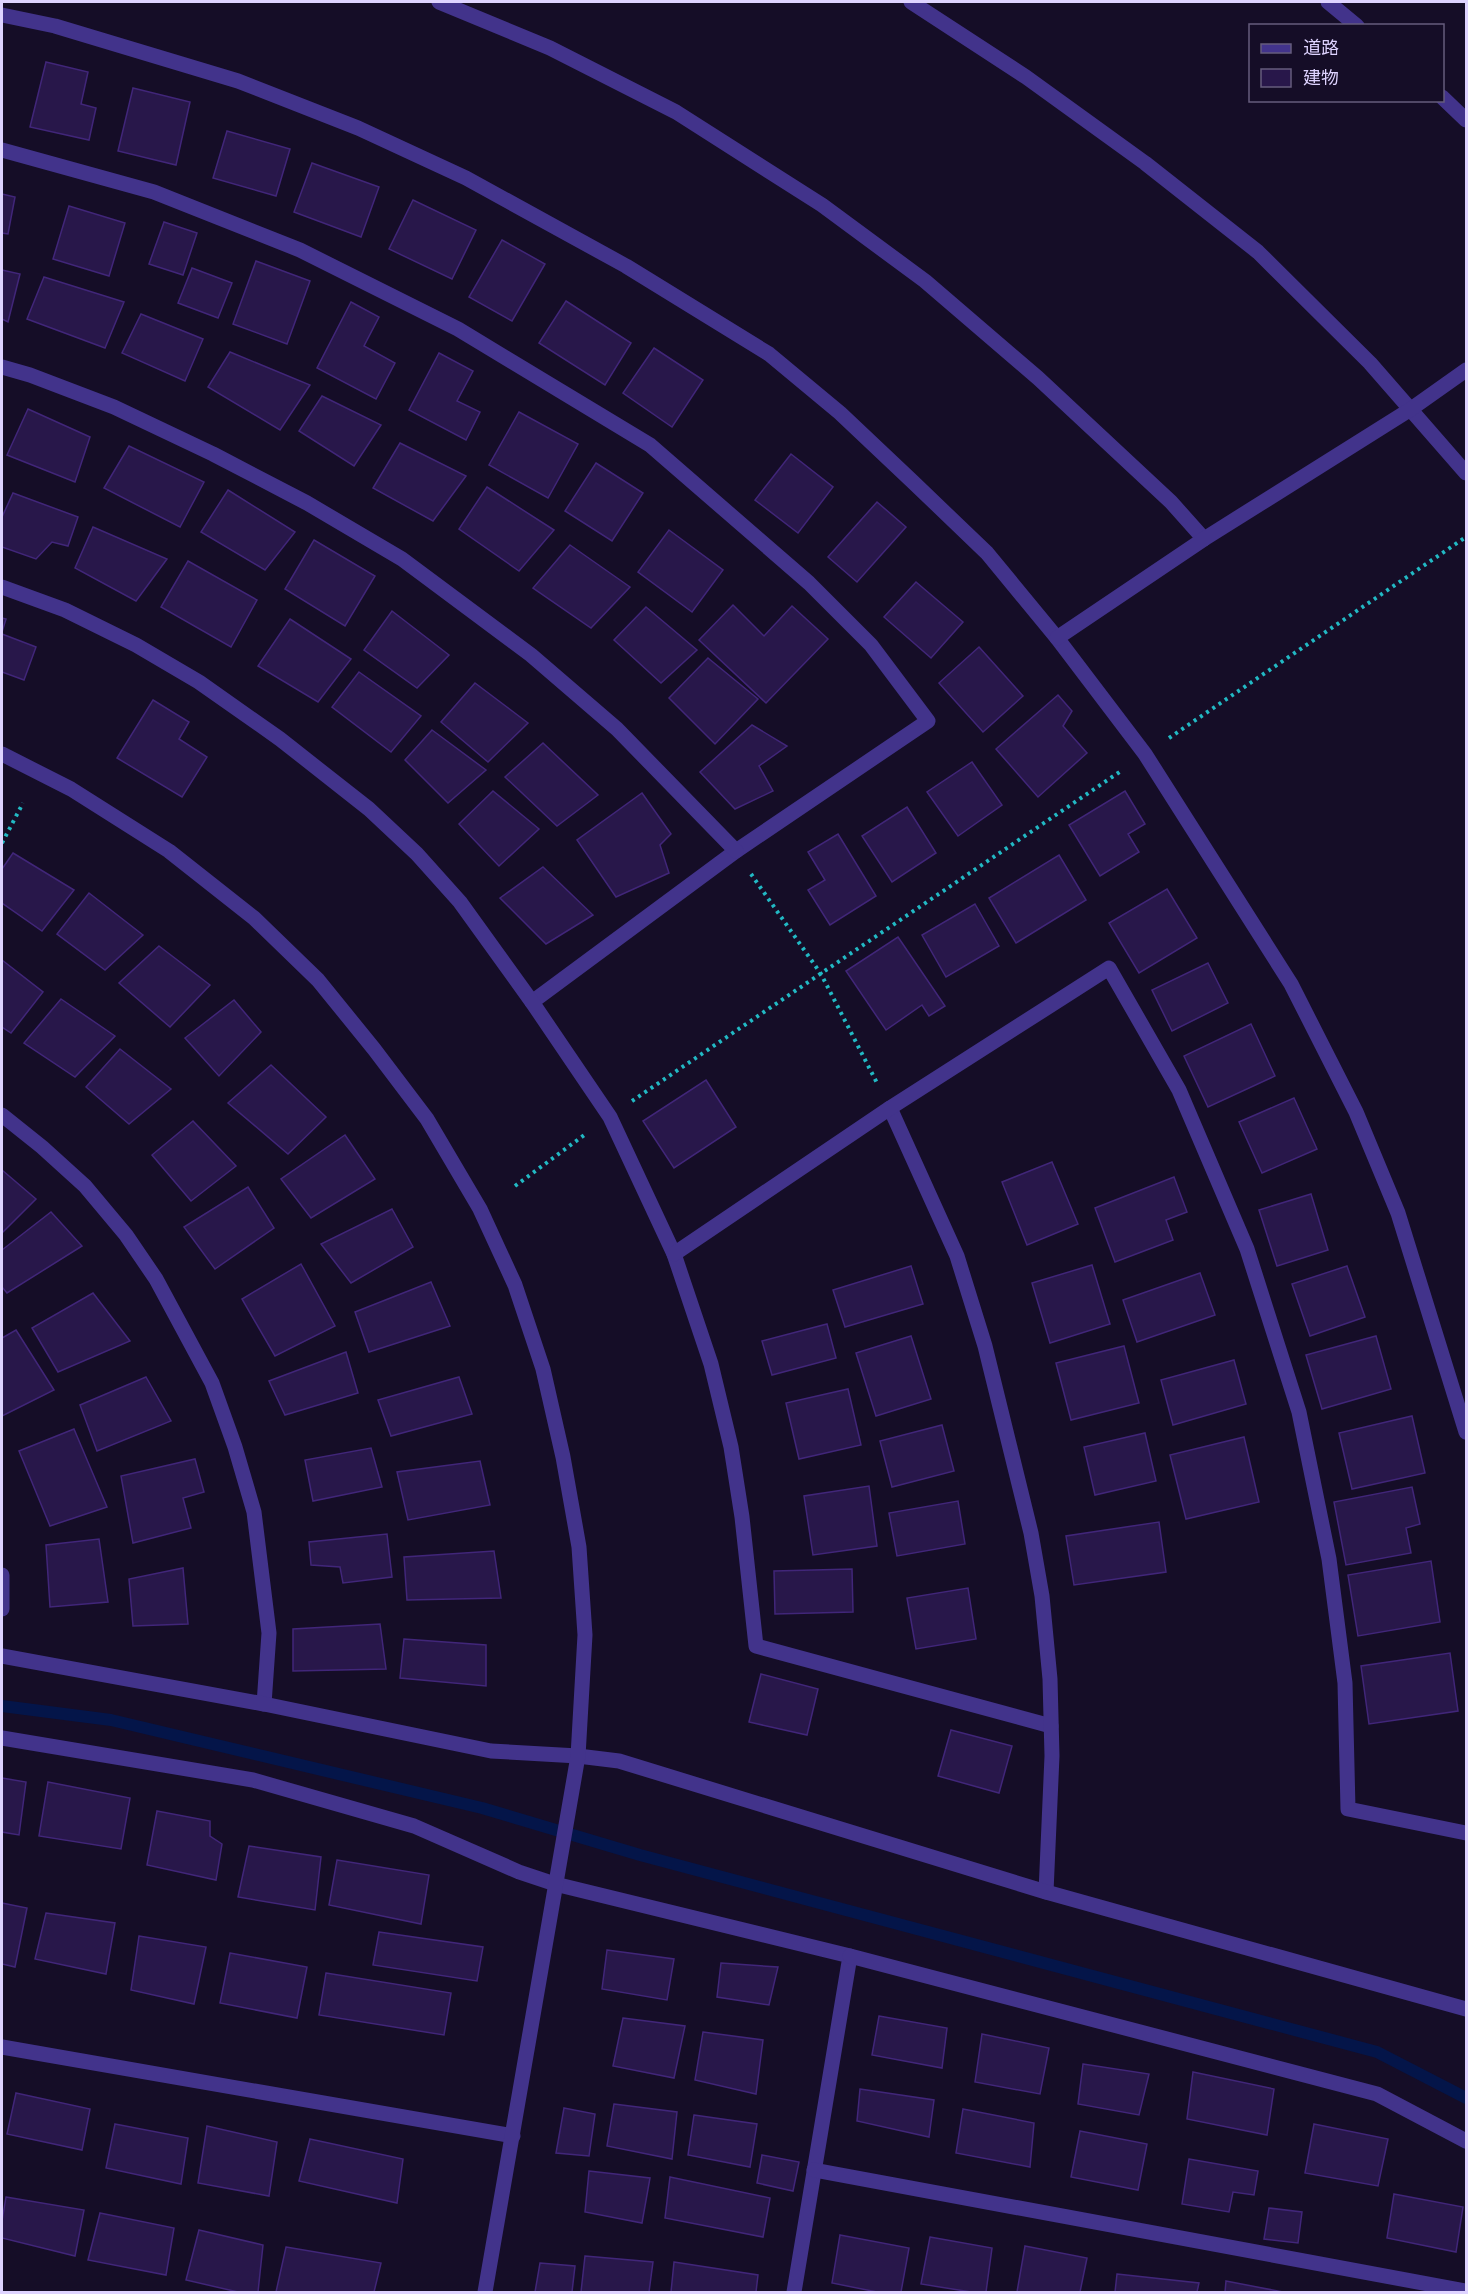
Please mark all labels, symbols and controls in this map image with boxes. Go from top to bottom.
legend [1249,24,1444,102]
text: 道路 [1303,37,1339,59]
text: 建物 [1303,67,1339,89]

